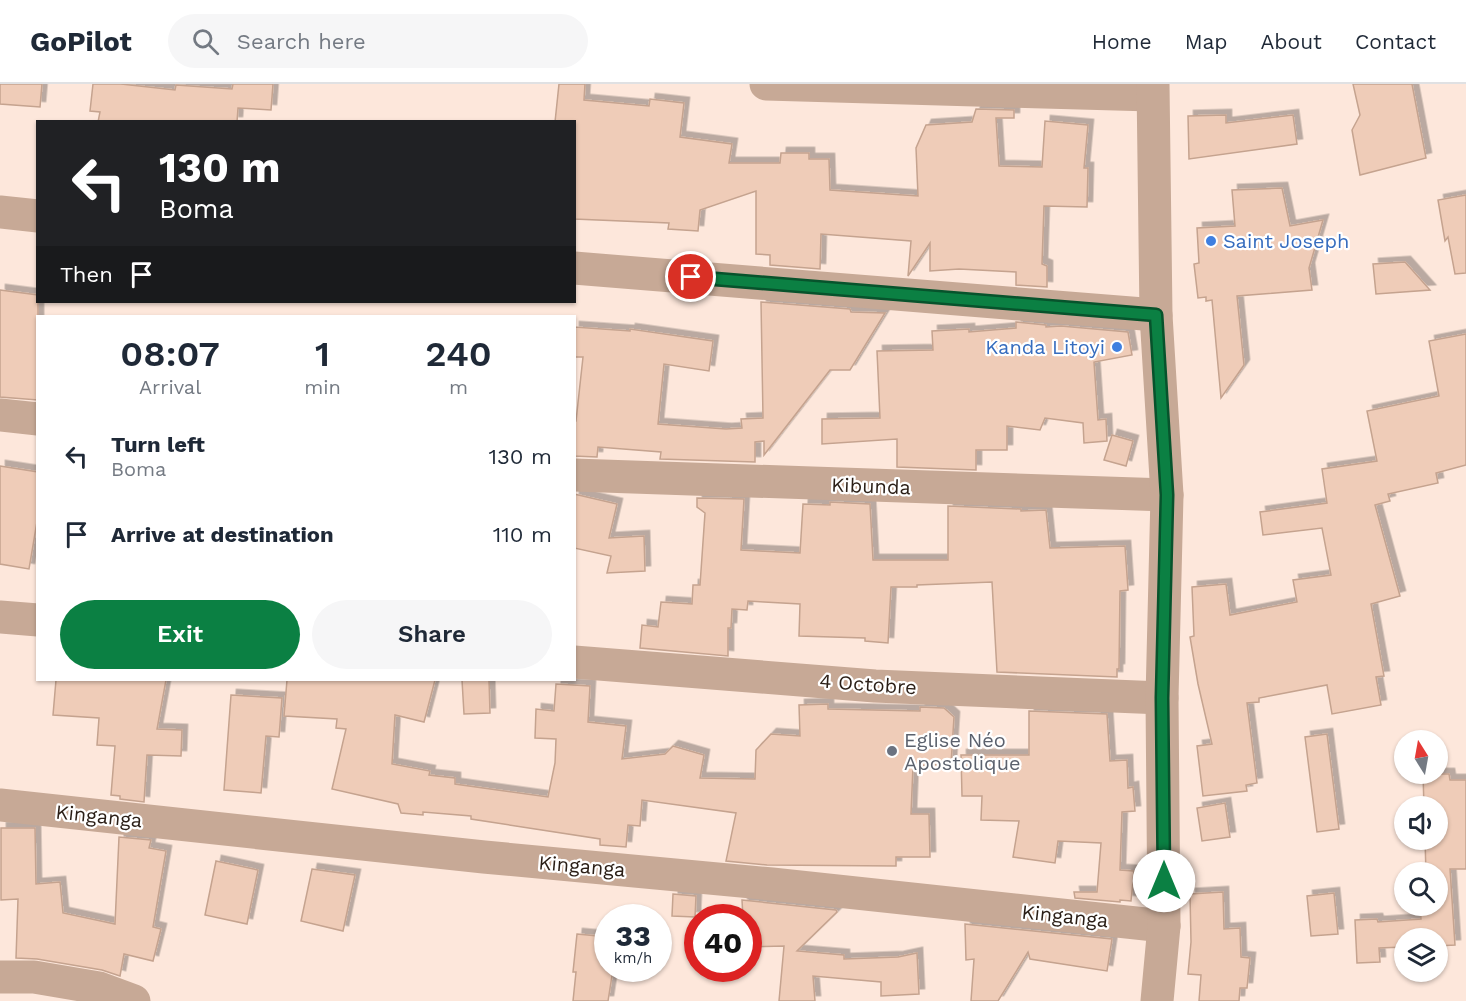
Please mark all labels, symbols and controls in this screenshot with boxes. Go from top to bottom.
search box [168,14,588,68]
text: GoPilot [30,25,132,58]
icon: search [189,25,222,58]
text: Search here [237,29,366,54]
text: Home [1092,29,1152,54]
text: Map [1185,29,1228,54]
text: About [1261,29,1322,54]
text: Contact [1355,29,1436,54]
text: 130 m [159,143,281,192]
icon: left [60,144,138,222]
text: Boma [159,193,234,225]
place label: Saint Joseph [1223,229,1349,253]
marker: Saint Joseph [1204,234,1218,248]
pin [665,251,716,302]
icon: arrive [125,258,158,291]
icon: arrive [674,260,707,293]
text: Then [60,262,113,287]
text: 08:07 [120,333,220,375]
text: 1 [315,333,330,375]
text: 240 [425,333,492,375]
place label: Kanda Litoyi [985,335,1105,359]
marker: Kanda Litoyi [1110,340,1124,354]
text: Arrival [139,375,201,399]
text: min [304,375,341,399]
text: m [449,375,468,399]
text: Turn left [111,432,205,457]
icon: left [60,440,93,473]
text: 130 m [488,444,552,469]
text: Boma [111,457,166,481]
street label: Kibunda [831,473,911,499]
icon: arrive [60,518,93,551]
text: Arrive at destination [111,522,334,547]
text: 110 m [493,522,552,547]
button: Exit [60,600,300,669]
button: Share [312,600,552,669]
street label: 4 Octobre [819,669,917,699]
place label: Eglise Néo Apostolique [904,728,1021,775]
north arrow [1394,730,1448,784]
map controls [1394,730,1448,982]
marker: Eglise Néo Apostolique [885,744,899,758]
button: sound [1394,796,1448,850]
street label: Kinganga [54,800,144,832]
position arrow [1132,849,1196,913]
street label: Kinganga [538,850,626,882]
button: search [1394,862,1448,916]
street label: Kinganga [1020,900,1110,932]
speed limit sign: 40 [684,904,762,982]
text: 33 [615,918,651,953]
button: layers [1394,928,1448,982]
text: km/h [614,949,652,967]

